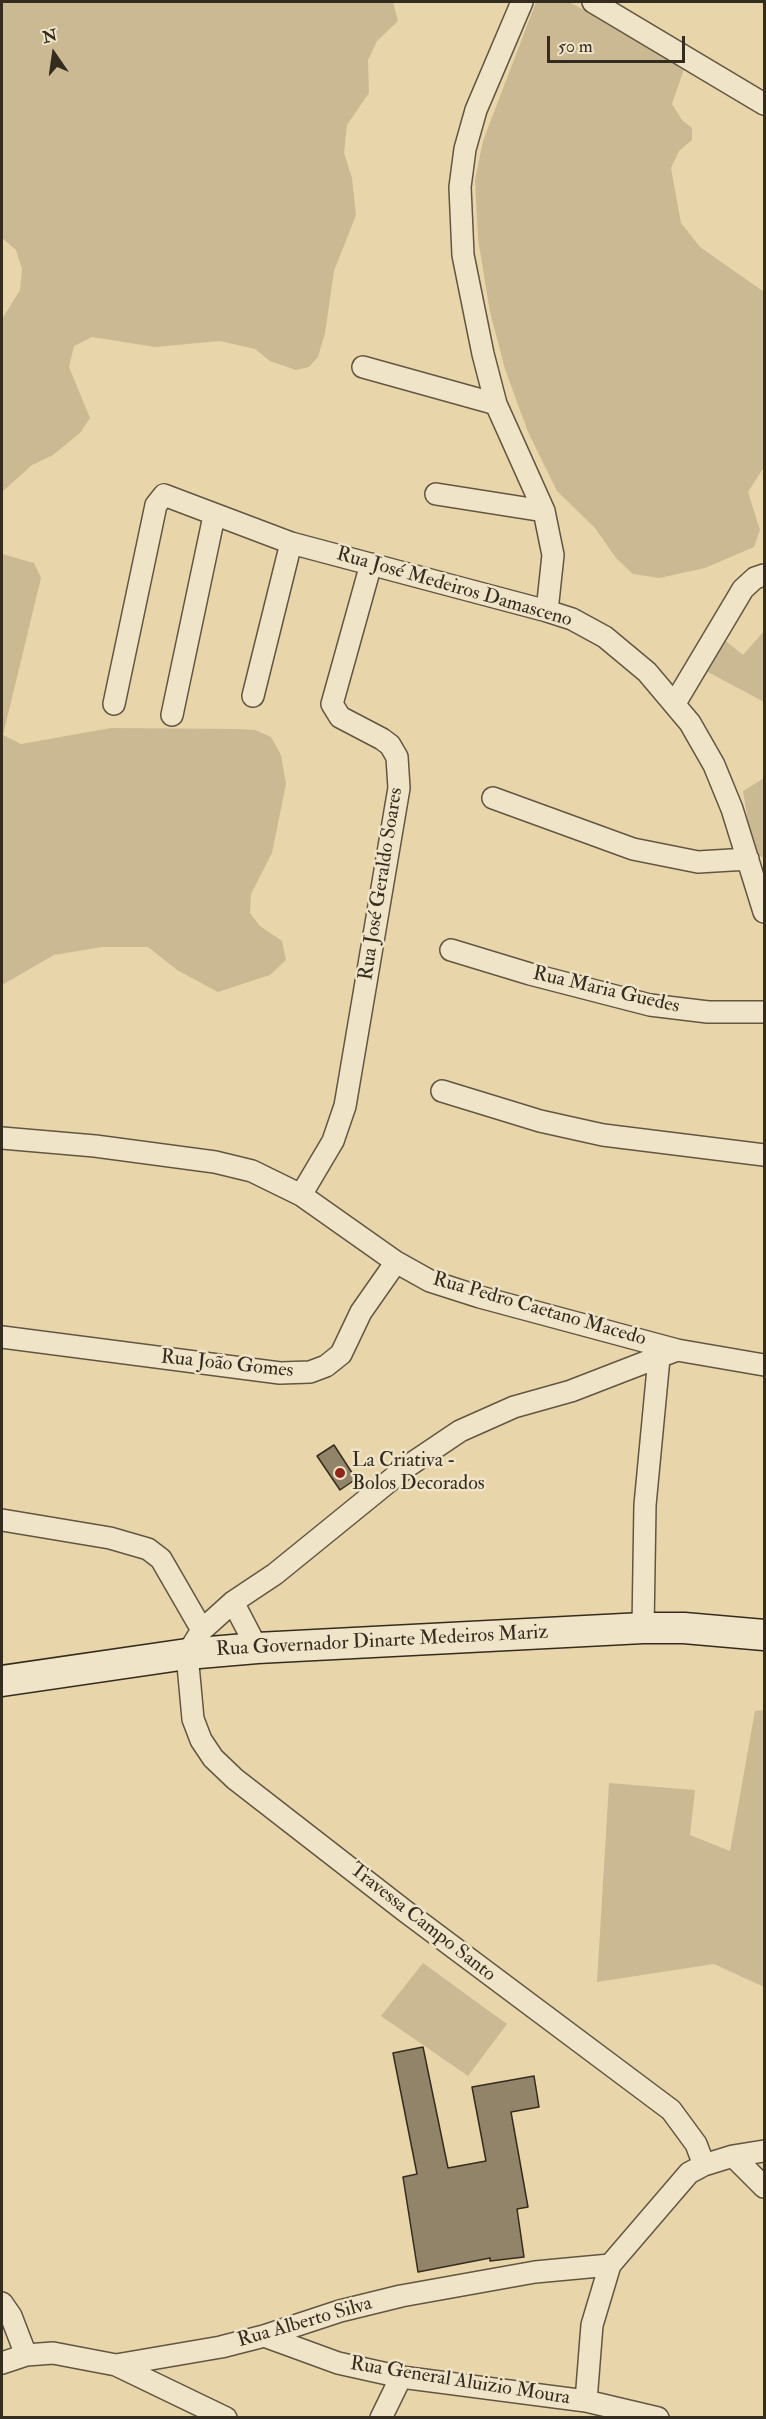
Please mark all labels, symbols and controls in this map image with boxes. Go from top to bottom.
north arrow [24,24,84,84]
scale bar [550,24,688,62]
text: N [41,25,59,48]
text: 50 m [558,35,593,58]
street label: Rua José Medeiros Damasceno [333,543,575,633]
street label: Rua José Geraldo Soares [355,786,409,982]
street label: Rua Maria Guedes [530,962,682,1020]
street label: Rua Pedro Caetano Macedo [430,1268,648,1352]
street label: Rua João Gomes [159,1346,295,1384]
place label: La Criativa - Bolos Decorados [352,1450,485,1497]
marker: La Criativa - Bolos Decorados [333,1466,347,1480]
street label: Rua Governador Dinarte Medeiros Mariz [215,1621,549,1663]
street label: Travessa Campo Santo [344,1859,500,1987]
street label: Rua Alberto Silva [235,2292,375,2354]
street label: Rua General Aluizio Moura [348,2353,572,2411]

